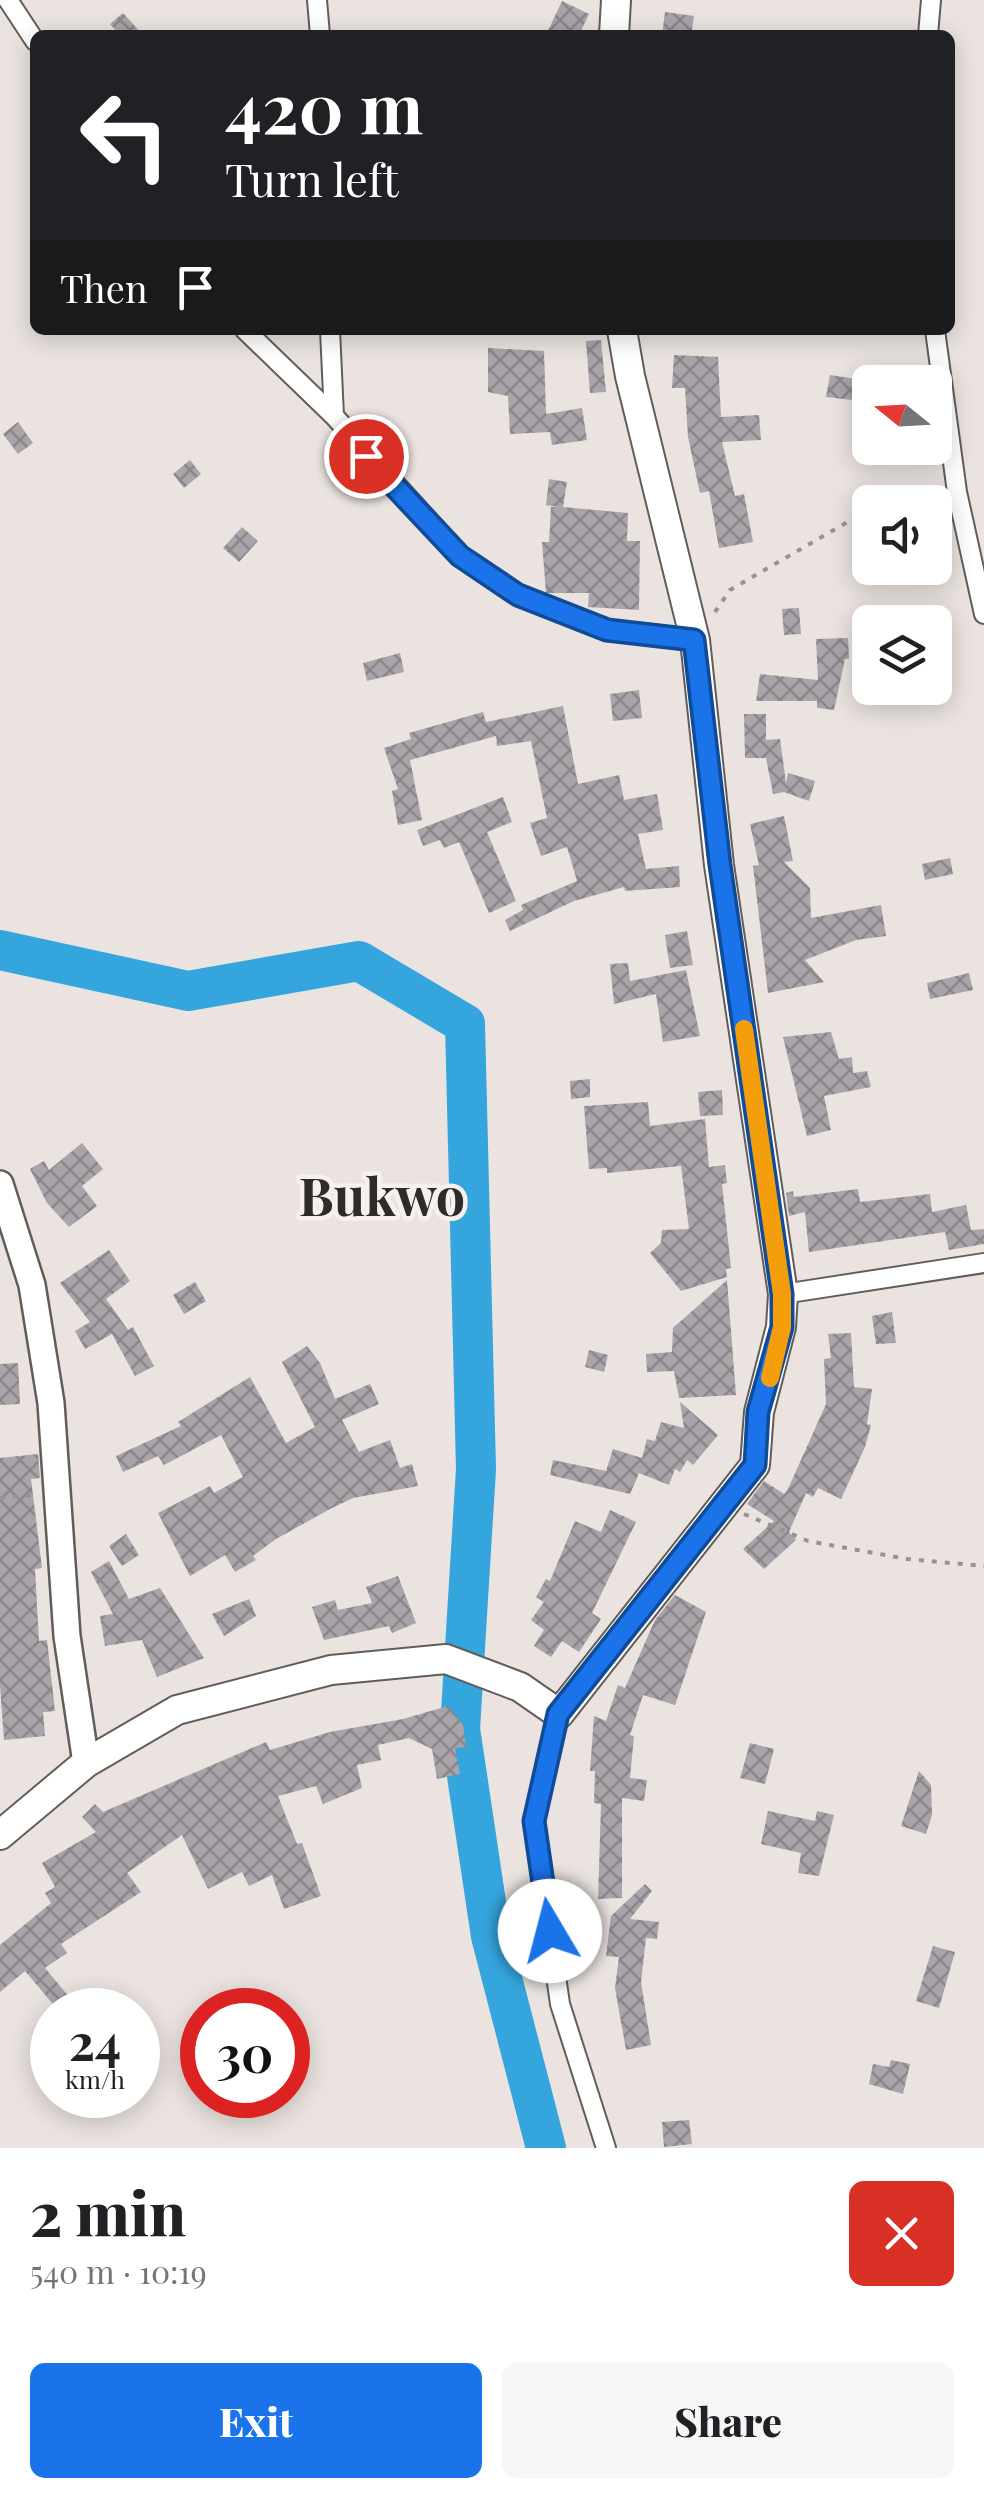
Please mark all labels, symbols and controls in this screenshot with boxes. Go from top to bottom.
text: 420 m [225,58,423,152]
icon: left [60,70,190,200]
text: Turn left [225,148,399,208]
icon: arrive [168,260,223,315]
text: Then [60,262,148,313]
north arrow [852,365,952,465]
map controls [852,365,952,705]
pin [324,414,409,499]
icon: arrive [339,429,394,484]
button: sound [852,485,952,585]
button: layers [852,605,952,705]
district label: Bukwo [299,1160,465,1229]
position arrow [498,1879,602,1983]
speed limit sign: 30 [180,1988,310,2118]
text: 24 [69,2007,121,2074]
text: km/h [65,2062,125,2095]
text: 2 min [30,2171,186,2251]
button: close [849,2181,954,2286]
text: 540 m · 10:19 [30,2249,207,2292]
button: Exit [30,2363,482,2478]
button: Share [502,2363,954,2478]

